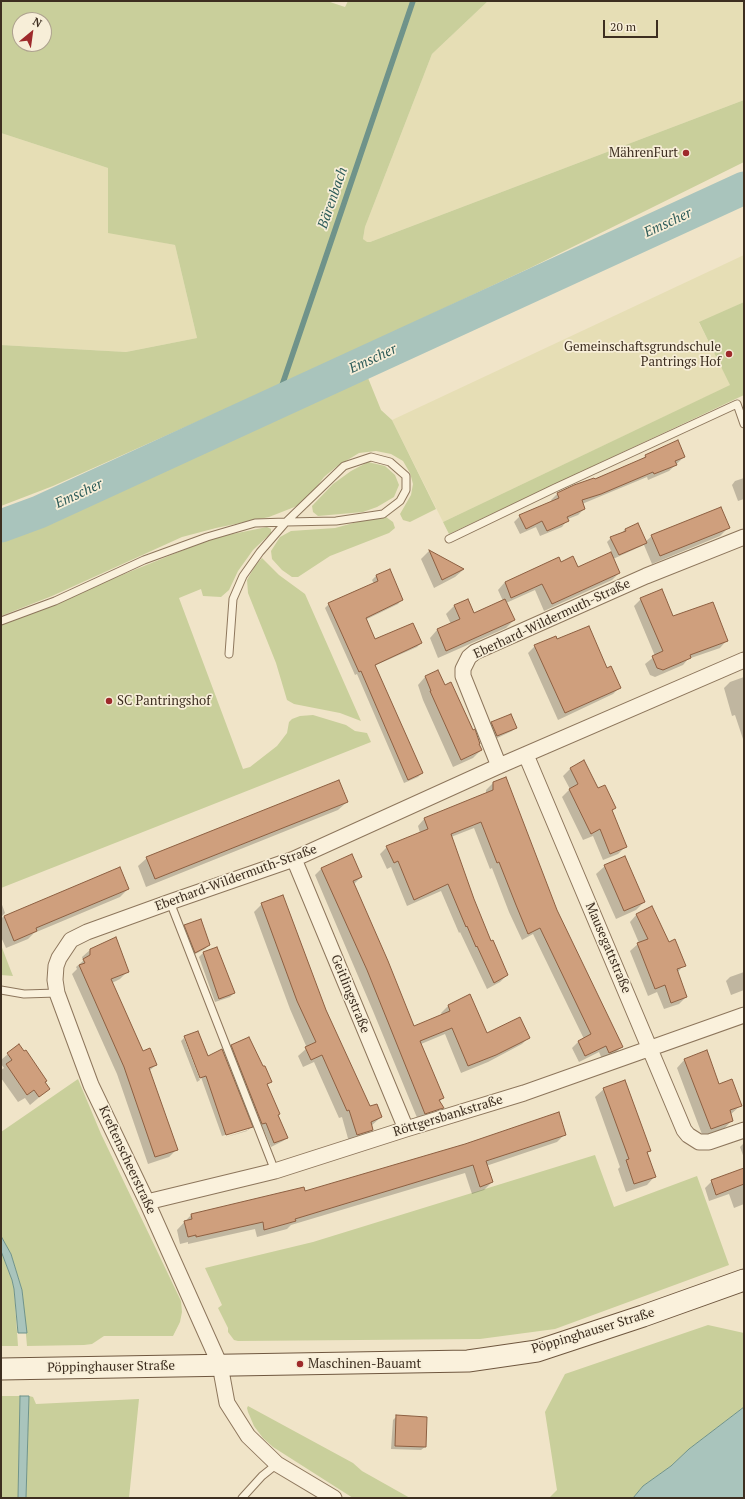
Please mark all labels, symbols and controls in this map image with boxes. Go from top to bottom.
north arrow [12,12,52,52]
scale bar [605,12,660,38]
text: N [30,14,44,31]
text: 20 m [610,19,636,34]
place label: MährenFurt [609,145,678,161]
marker: MährenFurt [681,148,691,158]
water label: Bärenbach [315,165,351,231]
water label: Emscher [642,205,694,241]
place label: Gemeinschaftsgrundschule Pantrings Hof [564,339,721,370]
water label: Emscher [347,341,399,377]
marker: Gemeinschaftsgrundschule Pantrings Hof [724,349,734,359]
water label: Emscher [53,476,105,512]
street label: Eberhard-Wildermuth-Straße [471,576,633,662]
place label: SC Pantringshof [117,693,211,709]
marker: SC Pantringshof [104,696,114,706]
street label: Eberhard-Wildermuth-Straße [153,841,319,915]
street label: Mausegattstraße [582,900,634,996]
street label: Geitlingstraße [327,952,373,1036]
street label: Röttgersbankstraße [391,1092,505,1140]
street label: Kreftenscheerstraße [95,1103,159,1217]
street label: Pöppinghauser Straße [530,1305,656,1357]
place label: Maschinen-Bauamt [308,1356,421,1372]
street label: Pöppinghauser Straße [47,1358,175,1376]
marker: Maschinen-Bauamt [295,1359,305,1369]

